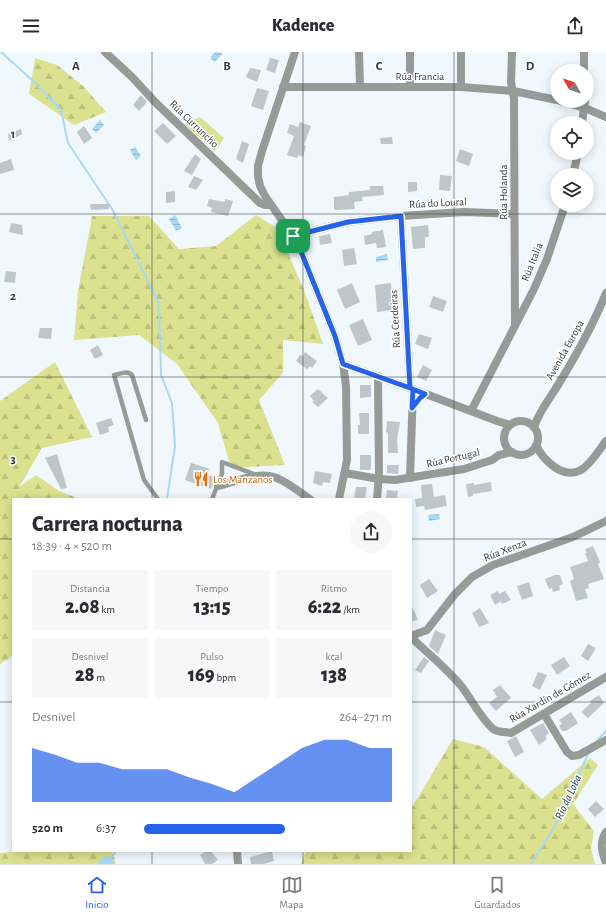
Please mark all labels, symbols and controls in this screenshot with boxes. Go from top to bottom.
icon: menu [20,15,42,37]
icon: share [564,15,586,37]
text: Kadence [272,17,334,35]
text: A [72,60,80,73]
text: B [223,60,231,73]
text: C [376,60,383,73]
text: D [526,60,535,73]
north arrow [550,64,594,108]
map controls [550,64,594,212]
street label: Rúa Francia [396,71,444,82]
street label: Rúa Curruncho [167,98,221,150]
button: locate [550,116,594,160]
text: 1 [11,128,15,141]
street label: Rúa Holanda [498,164,509,220]
button: layers [550,168,594,212]
street label: Rúa do Loural [409,196,467,210]
pin [276,219,310,253]
icon: arrive [282,225,304,247]
street label: Rúa Italia [519,241,545,283]
street label: Rúa Cerdeiras [388,289,402,349]
text: 2 [10,290,16,303]
street label: Avenida Europa [544,318,586,382]
street label: Rúa Portugal [425,446,481,470]
text: 3 [10,453,16,466]
restaurant icon: Los Manzanos [192,470,210,488]
place label: Los Manzanos [213,474,273,485]
button: share [350,511,392,553]
text: Carrera nocturna [32,513,183,535]
street label: Rúa Xenza [482,537,528,563]
text: 18:39 · 4 × 520 m [32,540,112,553]
text: Distancia [70,583,110,594]
text: Tiempo [196,583,228,594]
text: Ritmo [321,583,347,594]
text: 2.08 [65,597,99,617]
text: 13:15 [194,597,230,617]
text: 6:22 [308,597,341,617]
text: km [99,604,115,615]
text: /km [341,604,360,615]
text: Desnivel [72,651,108,662]
text: Pulso [200,651,224,662]
text: kcal [326,651,342,662]
text: 28 [75,665,95,685]
text: 169 [188,665,215,685]
text: 138 [321,665,347,685]
street label: Rúa Xardín de Gómez [507,669,593,725]
text: m [95,672,105,683]
text: bpm [215,672,236,683]
text: Desnivel [32,711,76,724]
text: 264–271 m [339,711,392,724]
water label: Río da Loba [552,773,584,821]
text: 520 m [32,822,63,835]
text: 6:37 [96,822,116,835]
tab: Inicio [85,874,109,911]
tab: Mapa [279,874,304,911]
tab: Guardados [474,874,521,911]

